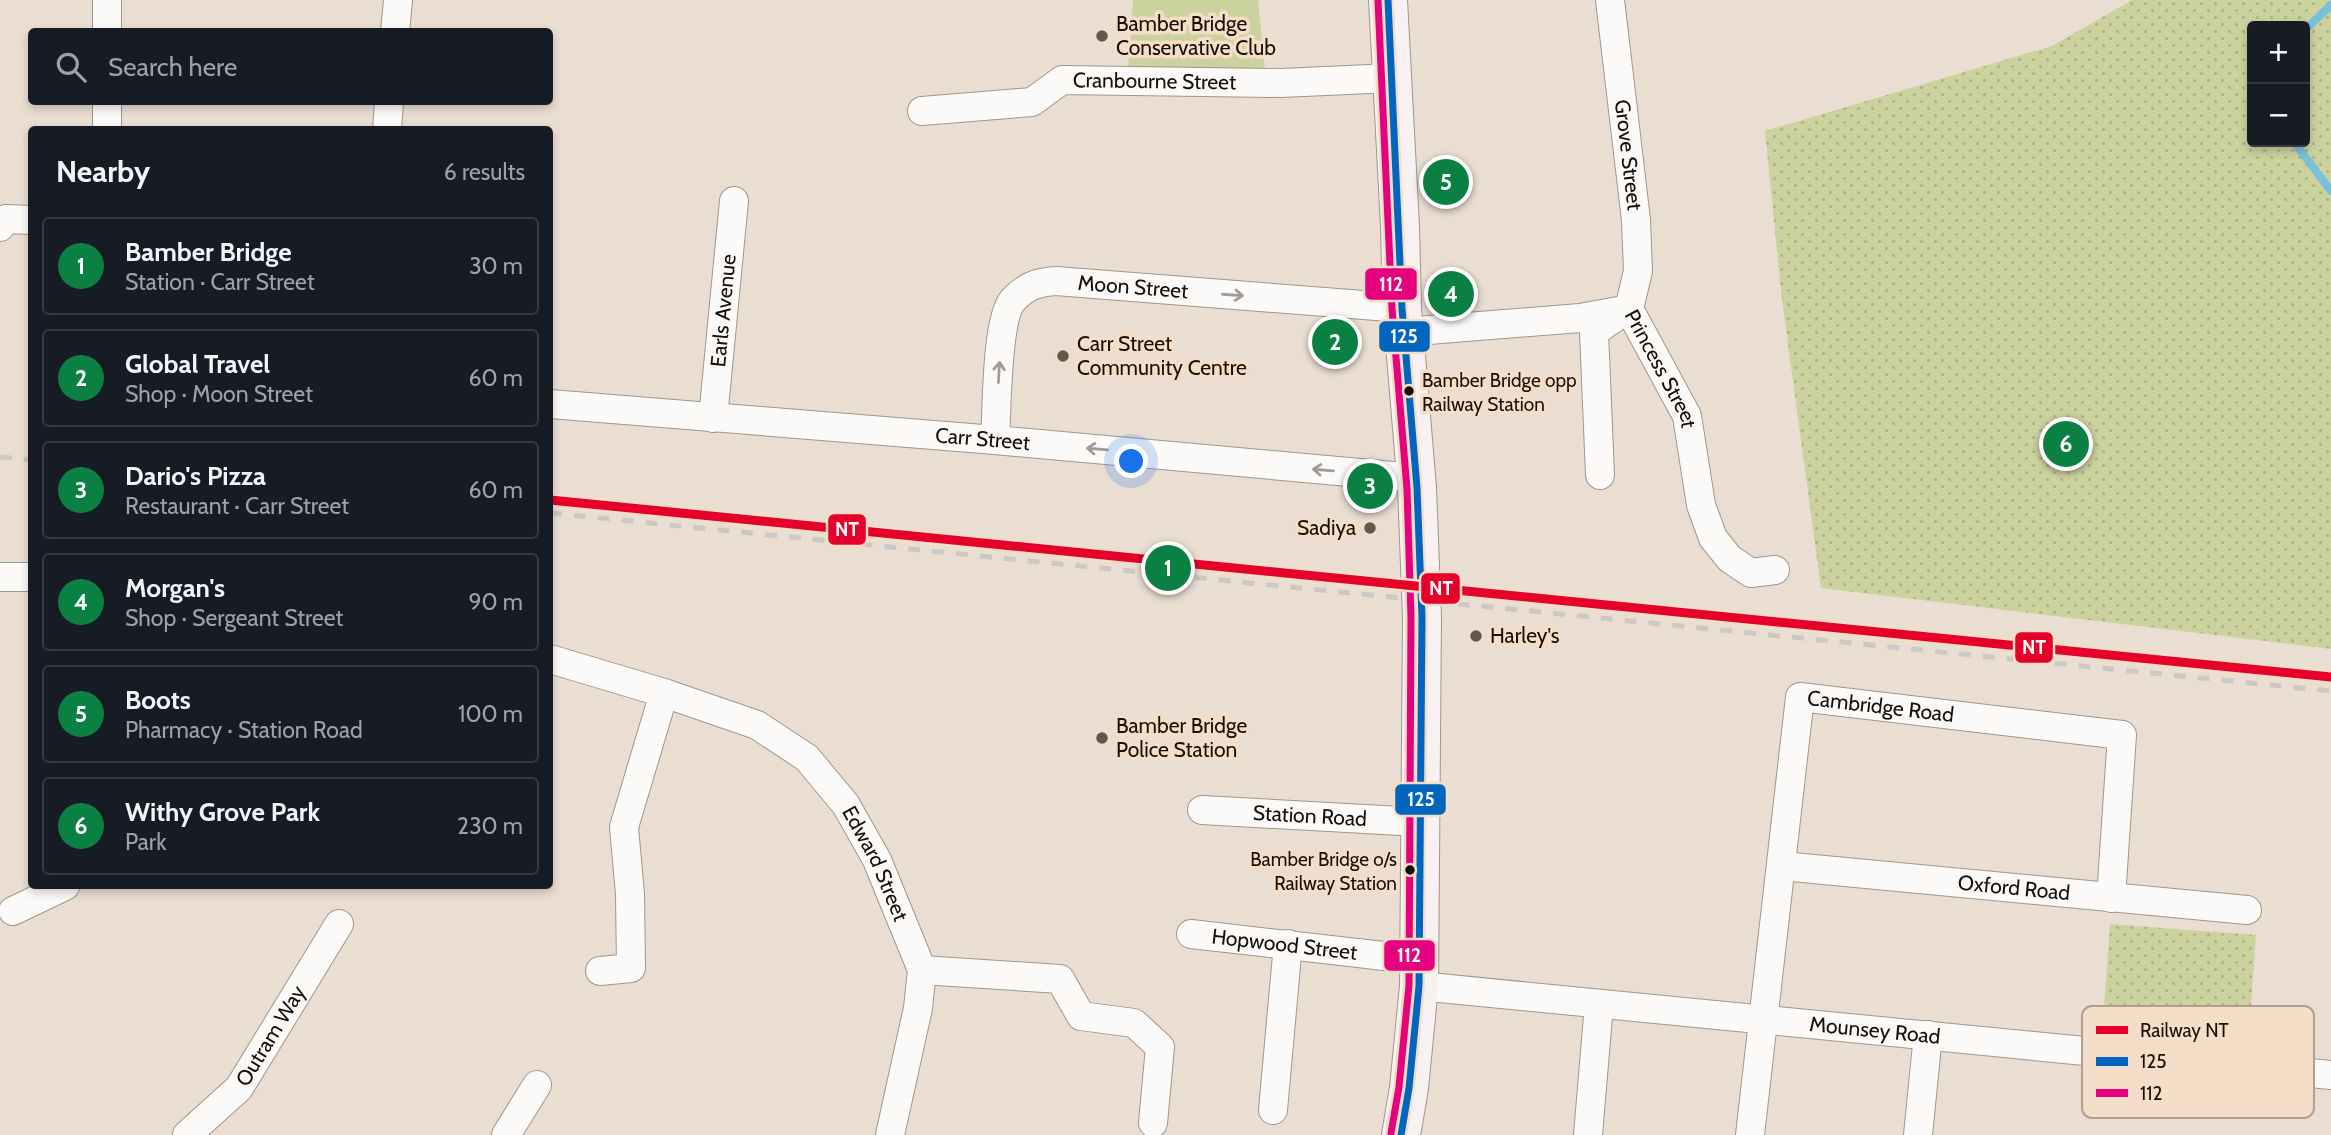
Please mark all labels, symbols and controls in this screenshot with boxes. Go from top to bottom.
place label: Bamber Bridge Conservative Club [1116,11,1276,60]
map controls [2247,21,2310,147]
button: + [2247,21,2310,84]
search box [28,28,553,105]
marker: Bamber Bridge Conservative Club [1094,28,1110,44]
icon: search [52,48,90,86]
text: Search here [108,51,237,83]
street label: Cranbourne Street [1073,67,1236,94]
button: − [2247,84,2310,147]
street label: Grove Street [1610,98,1648,212]
text: Nearby [56,153,150,190]
pin: 5 [1423,156,1469,208]
text: 6 results [444,158,525,186]
text: Bamber Bridge [125,236,292,268]
text: 1 [77,252,85,280]
text: 30 m [469,252,523,280]
street label: Earls Avenue [705,253,741,368]
line badge: 112 [1364,267,1418,301]
text: Station · Carr Street [125,268,315,296]
pin: 4 [1428,268,1474,320]
street label: Moon Street [1077,270,1189,303]
text: 112 [1379,273,1403,296]
one-way arrow [1221,289,1244,302]
street label: Princess Street [1620,305,1702,430]
pin: 2 [1312,316,1358,368]
line badge: 125 [1378,320,1431,353]
text: 125 [1390,325,1418,348]
place label: Carr Street Community Centre [1077,331,1247,380]
text: Global Travel [125,348,270,380]
marker: Carr Street Community Centre [1055,348,1071,364]
one-way arrow [992,361,1005,384]
text: 2 [75,364,87,392]
text: 60 m [469,364,523,392]
place label: Bamber Bridge opp Railway Station [1422,369,1577,416]
text: Shop · Moon Street [125,380,313,408]
marker: Bamber Bridge opp Railway Station [1402,384,1416,398]
pin: 6 [2043,418,2089,470]
street label: Carr Street [934,422,1031,455]
one-way arrow [1086,443,1108,456]
your location [1114,444,1148,478]
text: Dario's Pizza [125,460,266,492]
pin: 3 [1347,460,1393,512]
one-way arrow [1312,463,1335,476]
text: 3 [75,476,87,504]
text: 60 m [469,476,523,504]
text: Restaurant · Carr Street [125,492,349,520]
line badge: NT [827,513,867,546]
place label: Sadiya [1297,515,1356,540]
text: NT [835,518,859,541]
marker: Sadiya [1362,520,1378,536]
pin: 1 [1145,542,1191,594]
text: Morgan's [125,572,225,604]
line badge: NT [1420,572,1461,605]
text: NT [1429,577,1453,600]
text: 4 [74,588,88,616]
text: 90 m [469,588,523,616]
text: Shop · Sergeant Street [125,604,343,632]
place label: Harley's [1490,623,1560,648]
marker: Harley's [1468,628,1484,644]
line badge: NT [2014,631,2054,664]
text: NT [2022,636,2046,659]
text: Boots [125,684,191,716]
street label: Cambridge Road [1806,685,1955,727]
text: 5 [75,700,87,728]
text: 100 m [458,700,523,728]
place label: Bamber Bridge Police Station [1116,713,1247,762]
text: Pharmacy · Station Road [125,716,363,744]
marker: Bamber Bridge Police Station [1094,730,1110,746]
line badge: 125 [1394,783,1447,816]
text: 125 [1407,788,1435,811]
text: Withy Grove Park [125,796,320,828]
street label: Station Road [1252,800,1367,831]
street label: Edward Street [837,801,914,925]
text: 6 [75,812,87,840]
text: 230 m [457,812,523,840]
text: Park [125,828,166,856]
place label: Bamber Bridge o/s Railway Station [1250,848,1397,895]
marker: Bamber Bridge o/s Railway Station [1403,863,1417,877]
street label: Oxford Road [1957,870,2071,905]
street label: Hopwood Street [1210,923,1359,965]
line badge: 112 [1383,939,1436,972]
text: 112 [1397,944,1421,967]
street label: Outram Way [230,981,311,1091]
legend [2082,1006,2314,1118]
street label: Mounsey Road [1808,1011,1941,1049]
text: Railway NT [2140,1019,2229,1042]
text: 125 [2140,1050,2166,1073]
text: 112 [2140,1082,2162,1105]

